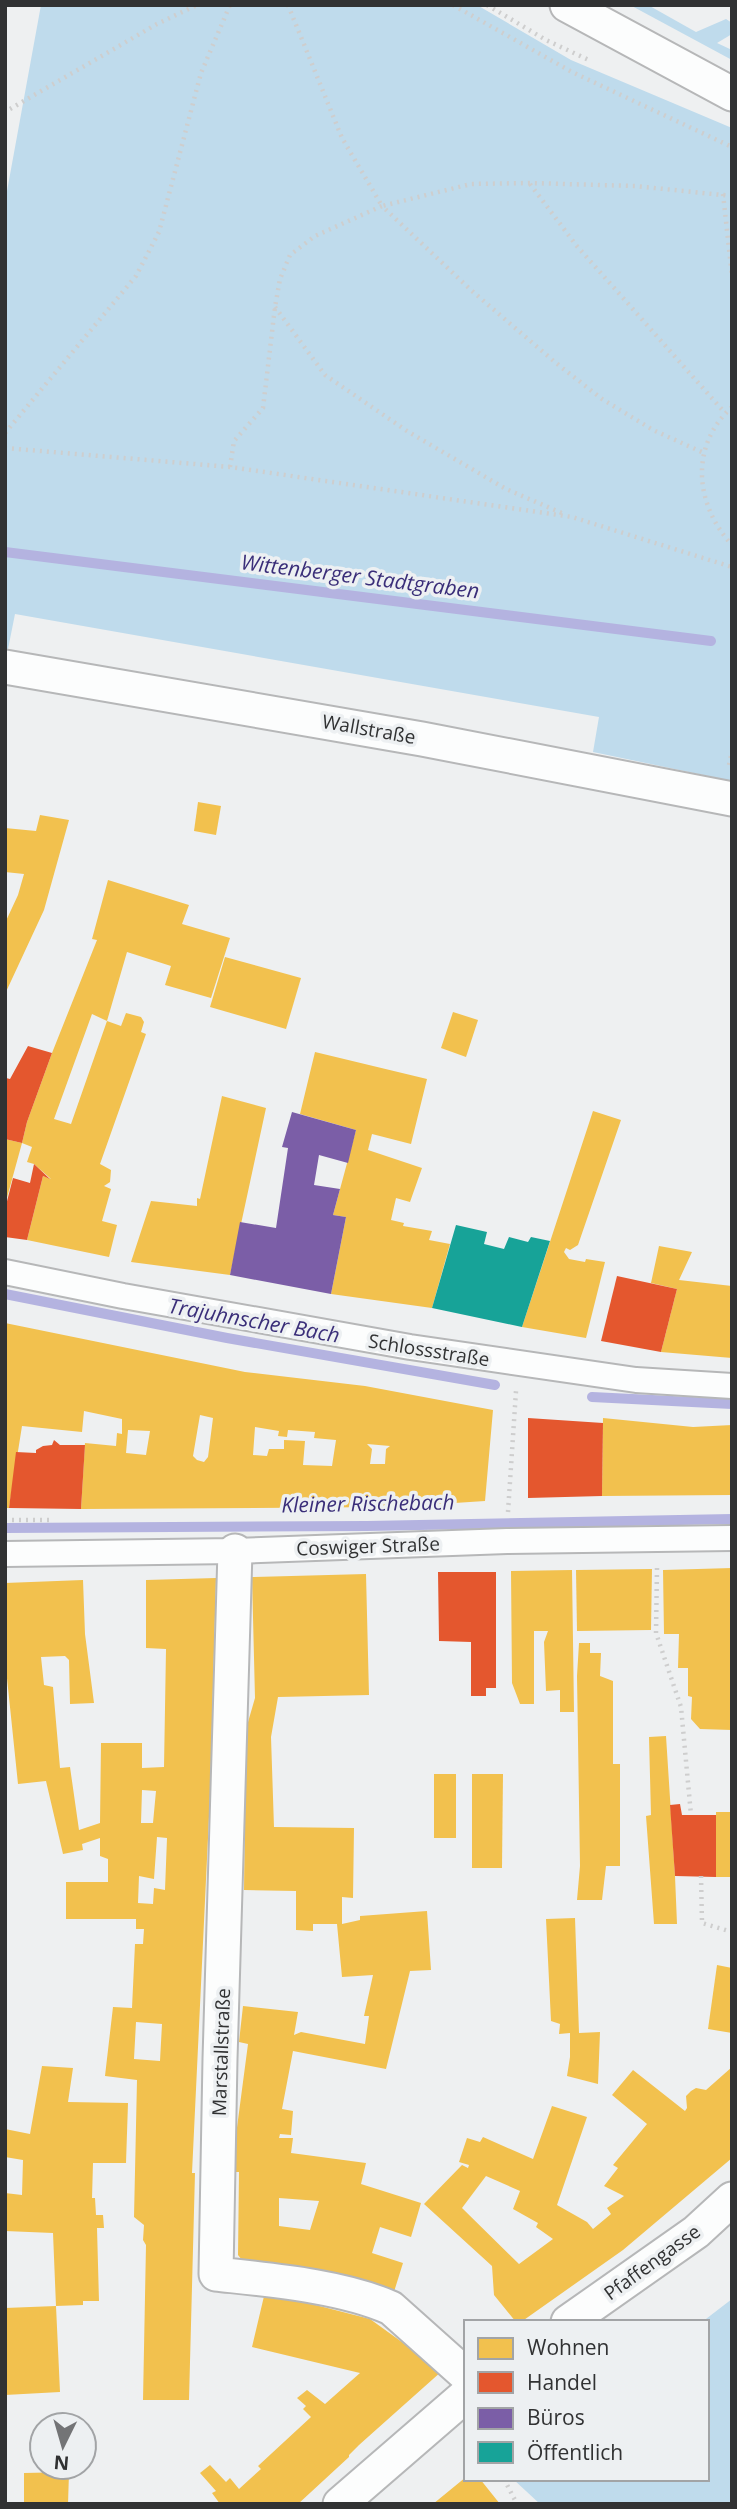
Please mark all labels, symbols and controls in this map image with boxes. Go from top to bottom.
water label: Wittenberger Stadtgraben [239,547,481,605]
street label: Wallstraße [320,708,418,750]
water label: Trajuhnscher Bach [166,1291,342,1349]
street label: Schlossstraße [367,1328,491,1372]
water label: Kleiner Rischebach [281,1487,455,1519]
street label: Coswiger Straße [296,1531,440,1561]
street label: Marstallstraße [206,1988,236,2116]
street label: Pfaffengasse [599,2218,705,2306]
legend [464,2320,709,2481]
text: Wohnen [527,2333,609,2361]
text: Handel [527,2368,597,2396]
text: Büros [527,2403,585,2431]
north arrow [28,2411,98,2481]
text: Öffentlich [527,2438,623,2466]
text: N [53,2449,70,2477]

